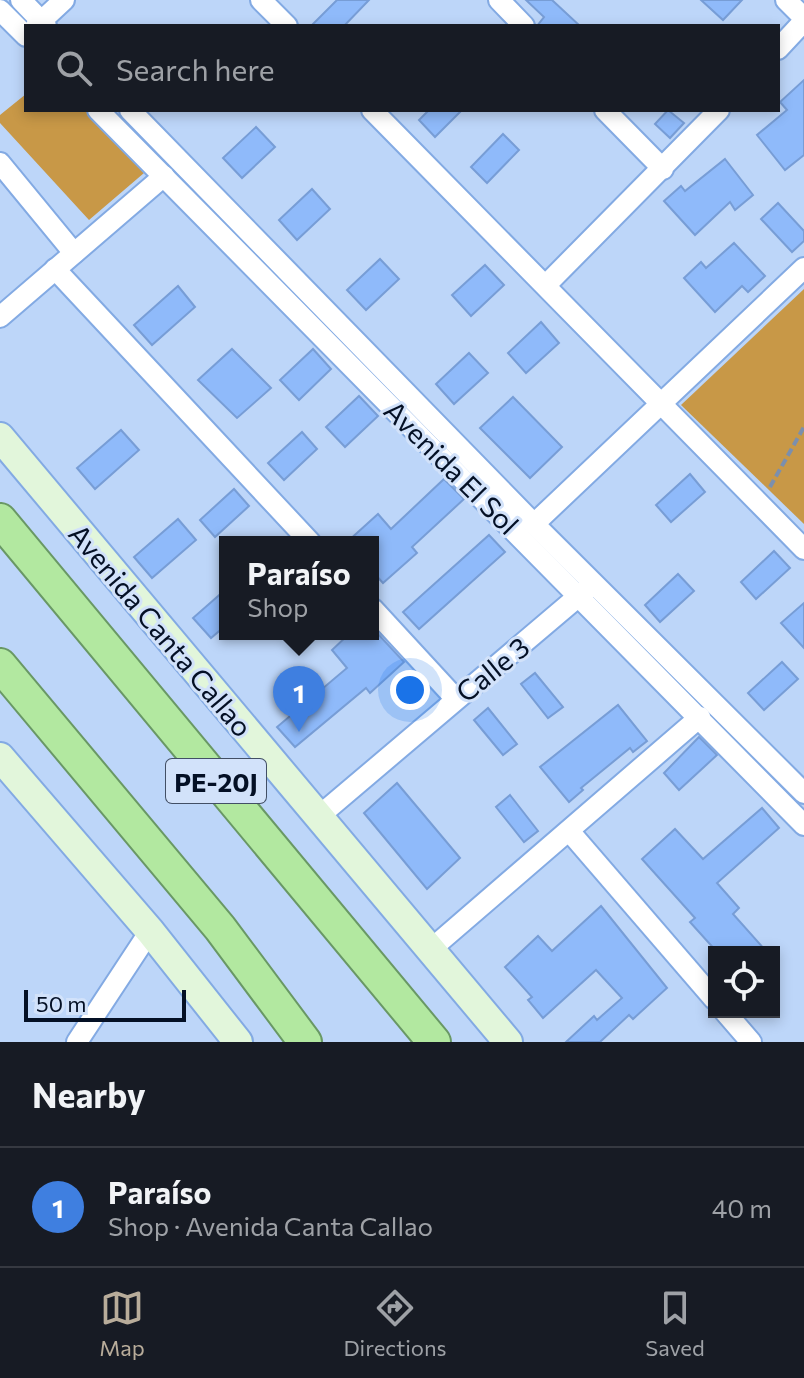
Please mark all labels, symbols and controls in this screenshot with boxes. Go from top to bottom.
search box [24,24,780,112]
icon: search [52,46,96,90]
text: Search here [116,50,275,87]
street label: Avenida El Sol [378,393,526,541]
street label: Avenida Canta Callao [62,517,260,743]
popup [219,536,379,640]
text: Paraíso [247,554,351,591]
text: Shop [247,591,308,622]
street label: Calle 3 [449,629,535,709]
pin: 1 [273,666,325,732]
your location [390,670,430,710]
road number: PE-20J [166,759,266,803]
map controls [708,946,780,1018]
button: locate [708,946,780,1018]
scale bar [24,986,186,1022]
text: 50 m [36,990,86,1017]
text: Nearby [32,1073,146,1115]
text: Paraíso [108,1173,211,1210]
text: 1 [52,1192,64,1223]
text: 40 m [712,1192,772,1223]
text: Shop · Avenida Canta Callao [108,1210,433,1241]
tab: Map [99,1286,145,1361]
tab: Directions [343,1286,447,1361]
tab: Saved [645,1286,705,1361]

